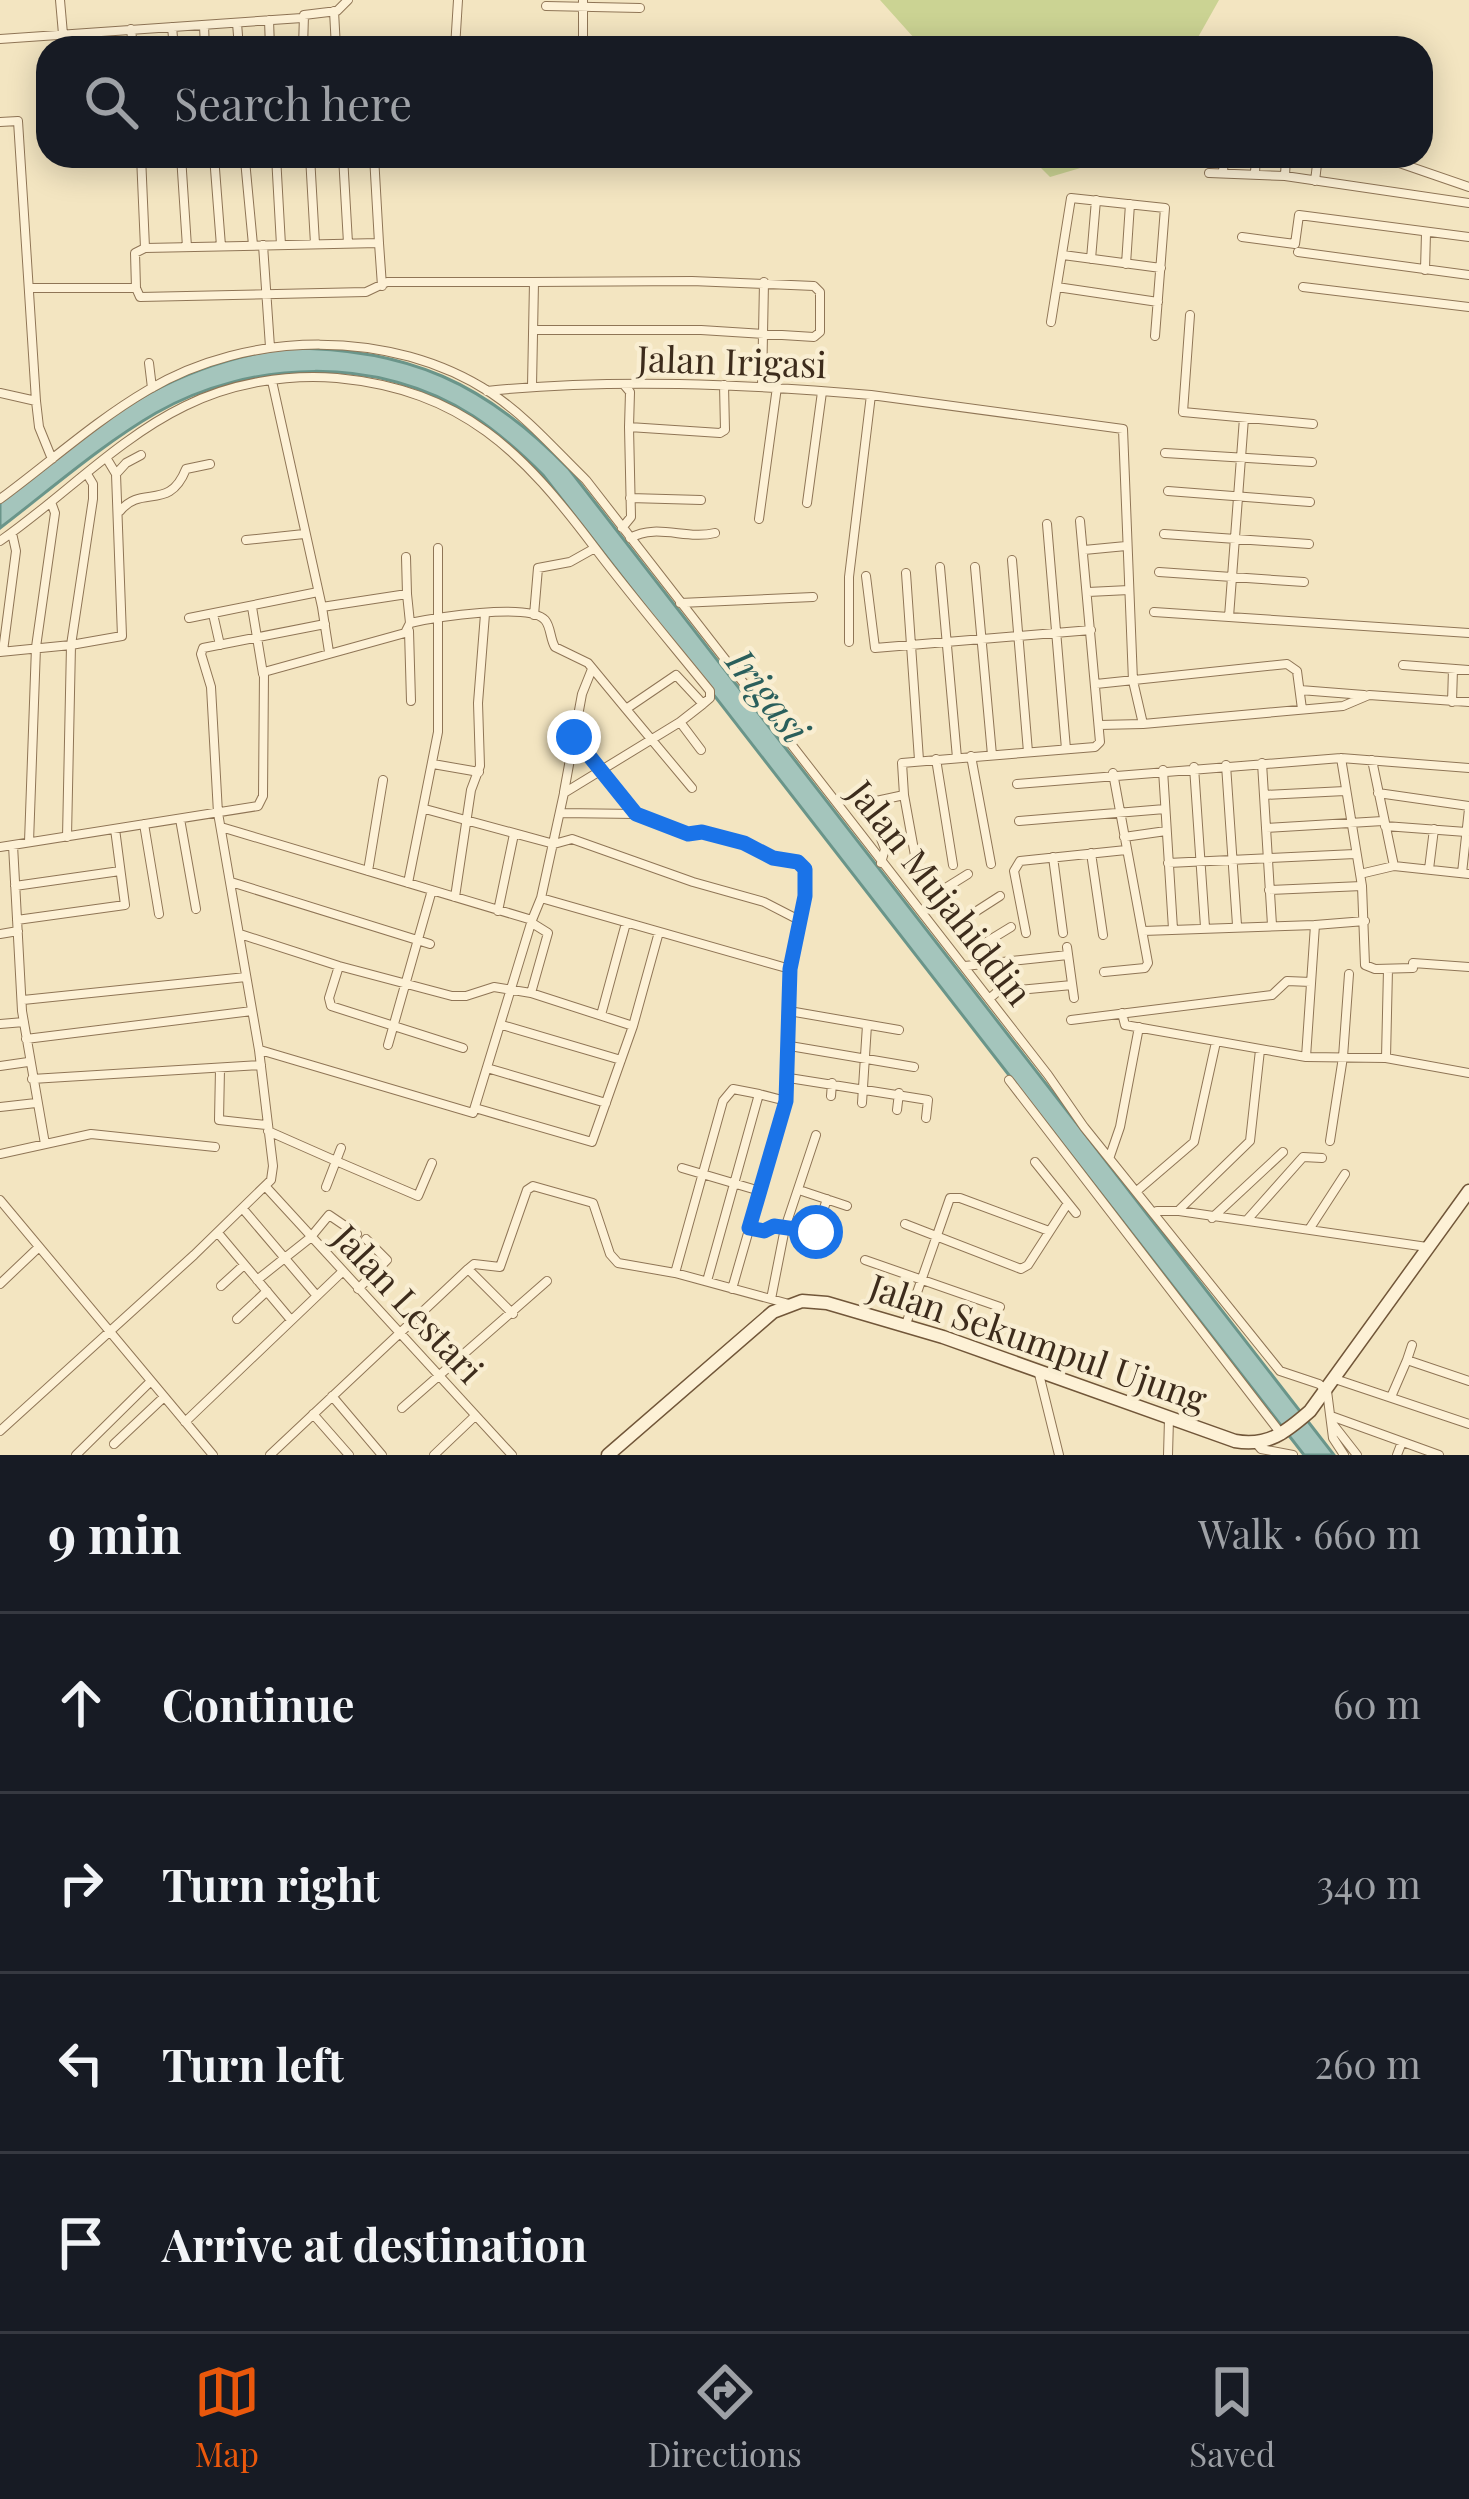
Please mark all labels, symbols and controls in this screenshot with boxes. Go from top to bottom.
search box [36,36,1433,168]
icon: search [78,69,144,135]
text: Search here [174,72,412,132]
street label: Jalan Irigasi [636,333,828,387]
water label: Irigasi [715,635,823,753]
route end [547,710,601,764]
street label: Jalan Mujahiddin [838,769,1044,1014]
route start [789,1205,843,1259]
street label: Jalan Lestari [323,1212,495,1392]
street label: Jalan Sekumpul Ujung [862,1260,1214,1421]
text: 9 min [48,1499,182,1567]
text: Walk · 660 m [1198,1507,1421,1559]
icon: ahead [48,1670,114,1736]
text: Continue [162,1673,354,1733]
text: 60 m [1333,1677,1421,1729]
icon: right [48,1850,114,1916]
text: Turn right [162,1853,380,1913]
text: 340 m [1316,1857,1421,1909]
icon: left [48,2030,114,2096]
text: Turn left [162,2033,344,2093]
text: 260 m [1314,2037,1421,2089]
icon: arrive [48,2210,114,2276]
text: Arrive at destination [162,2213,587,2273]
tab: Map [194,2359,260,2475]
tab: Directions [647,2359,802,2475]
tab: Saved [1189,2359,1275,2475]

